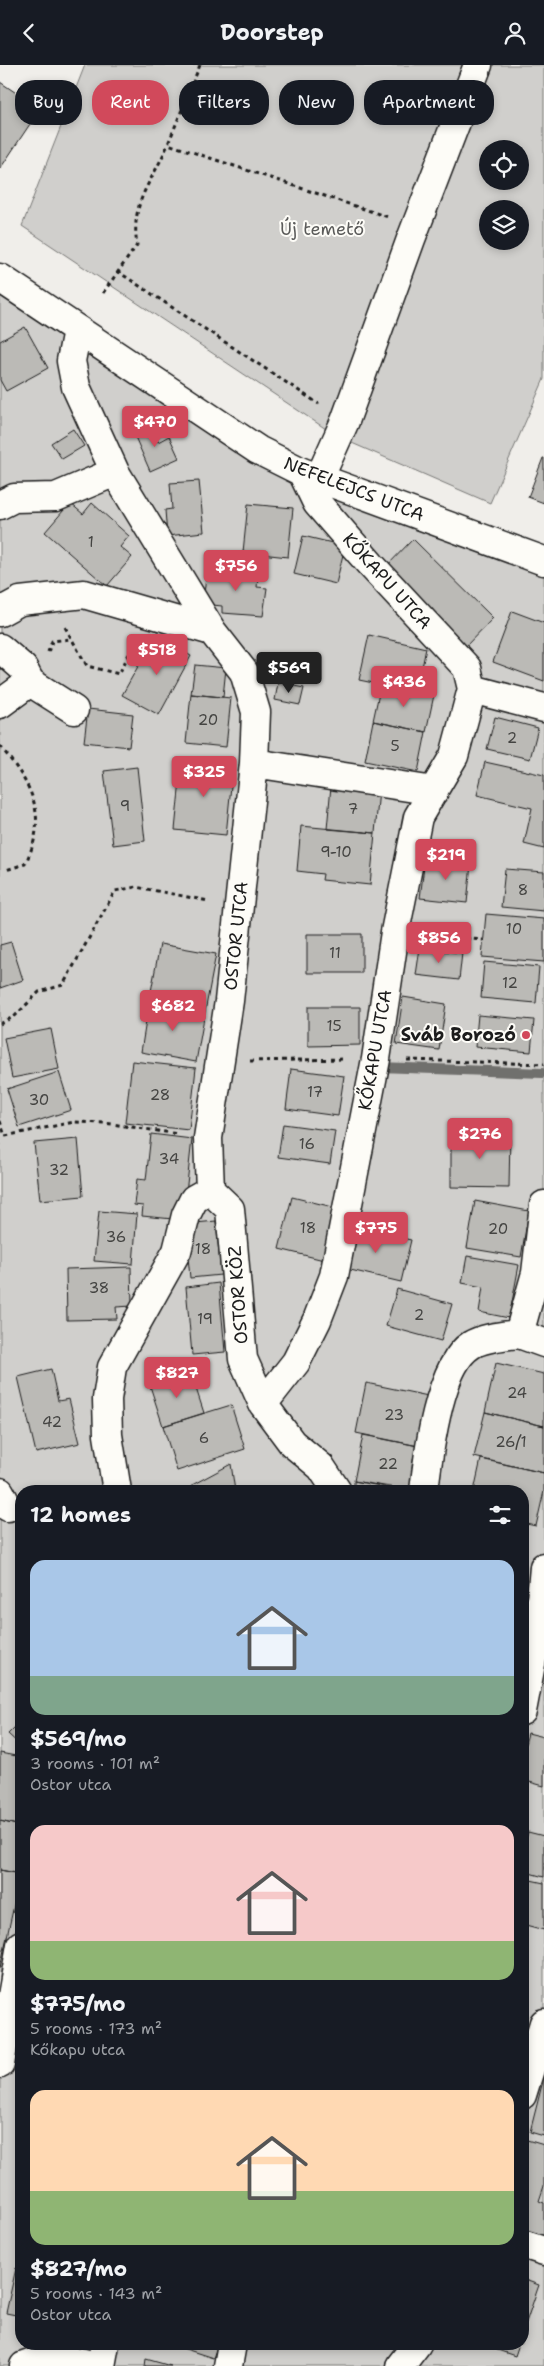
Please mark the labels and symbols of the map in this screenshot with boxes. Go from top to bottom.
park label: Új temető [280,217,364,241]
pin: $470 [125,405,185,448]
street label: NEFELEJCS UTCA [280,451,428,527]
street label: KŐKAPU UTCA [337,528,437,634]
house number: 1 [88,532,94,552]
pin: $756 [206,549,266,592]
pin: $518 [127,633,187,676]
pin: $569 [259,651,319,694]
pin: $436 [374,665,434,708]
house number: 20 [198,710,218,730]
house number: 2 [507,728,517,748]
house number: 5 [390,736,400,756]
pin: $325 [174,755,234,798]
house number: 9 [120,796,130,816]
house number: 7 [348,799,358,819]
pin: $219 [416,839,476,881]
house number: 9-10 [320,842,352,862]
street label: OSTOR UTCA [218,880,254,992]
house number: 8 [518,880,528,900]
house number: 10 [506,919,522,939]
pin: $856 [409,921,469,964]
house number: 11 [329,943,341,963]
house number: 12 [502,973,518,993]
street label: KŐKAPU UTCA [353,988,397,1112]
pin: $682 [143,989,203,1032]
house number: 15 [326,1016,342,1036]
place label: Sváb Borozó [401,1023,516,1047]
marker: Sváb Borozó [520,1029,532,1041]
house number: 17 [307,1082,323,1102]
house number: 28 [150,1085,170,1105]
house number: 30 [29,1090,49,1110]
pin: $276 [450,1117,510,1160]
house number: 16 [299,1134,315,1154]
house number: 34 [159,1149,179,1169]
house number: 32 [49,1160,69,1180]
pin: $775 [346,1211,406,1254]
house number: 18 [300,1218,316,1238]
house number: 20 [488,1219,508,1239]
house number: 36 [106,1227,126,1247]
house number: 18 [195,1239,211,1259]
street label: OSTOR KÖZ [223,1245,253,1345]
house number: 38 [89,1278,109,1298]
house number: 2 [414,1305,424,1325]
house number: 19 [197,1309,213,1329]
pin: $827 [147,1357,207,1399]
house number: 24 [507,1383,527,1403]
house number: 23 [384,1405,404,1425]
house number: 42 [42,1412,62,1432]
house number: 6 [199,1428,209,1448]
house number: 26/1 [495,1432,527,1452]
house number: 22 [378,1454,398,1474]

